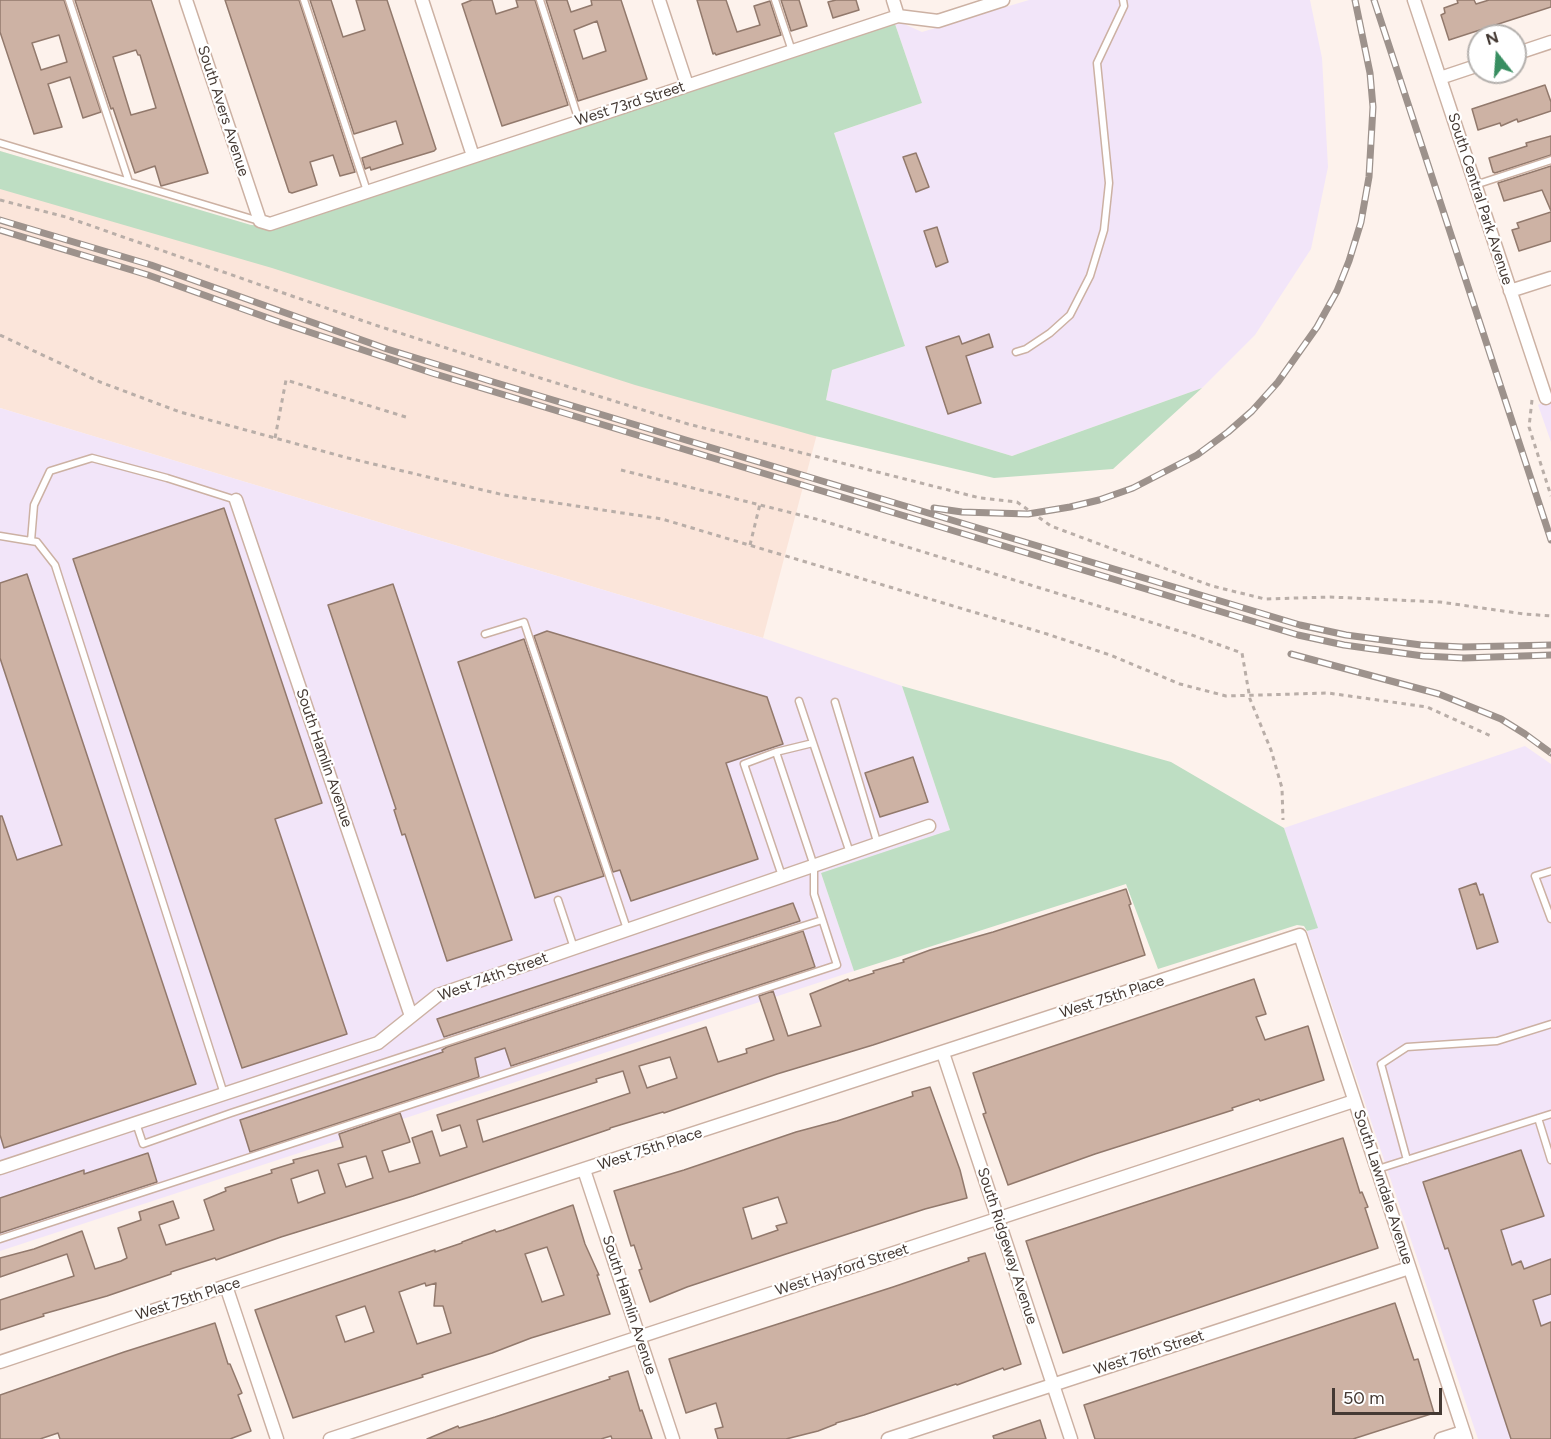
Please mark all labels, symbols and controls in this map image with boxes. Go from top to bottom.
north arrow [1467,24,1527,84]
text: N [1483,27,1501,49]
street label: South Avers Avenue [193,43,253,179]
street label: West 73rd Street [573,78,687,130]
street label: South Central Park Avenue [1444,111,1516,287]
street label: South Hamlin Avenue [292,686,356,830]
street label: West 74th Street [436,949,550,1005]
street label: West 75th Place [1058,972,1166,1022]
street label: South Lawndale Avenue [1349,1107,1417,1267]
street label: West 75th Place [596,1124,704,1174]
street label: South Ridgeway Avenue [973,1165,1041,1327]
street label: South Hamlin Avenue [598,1233,660,1377]
street label: West Hayford Street [773,1240,911,1300]
street label: West 75th Place [134,1274,242,1324]
street label: West 76th Street [1092,1327,1206,1379]
scale bar [1335,1376,1444,1414]
text: 50 m [1343,1387,1385,1409]

